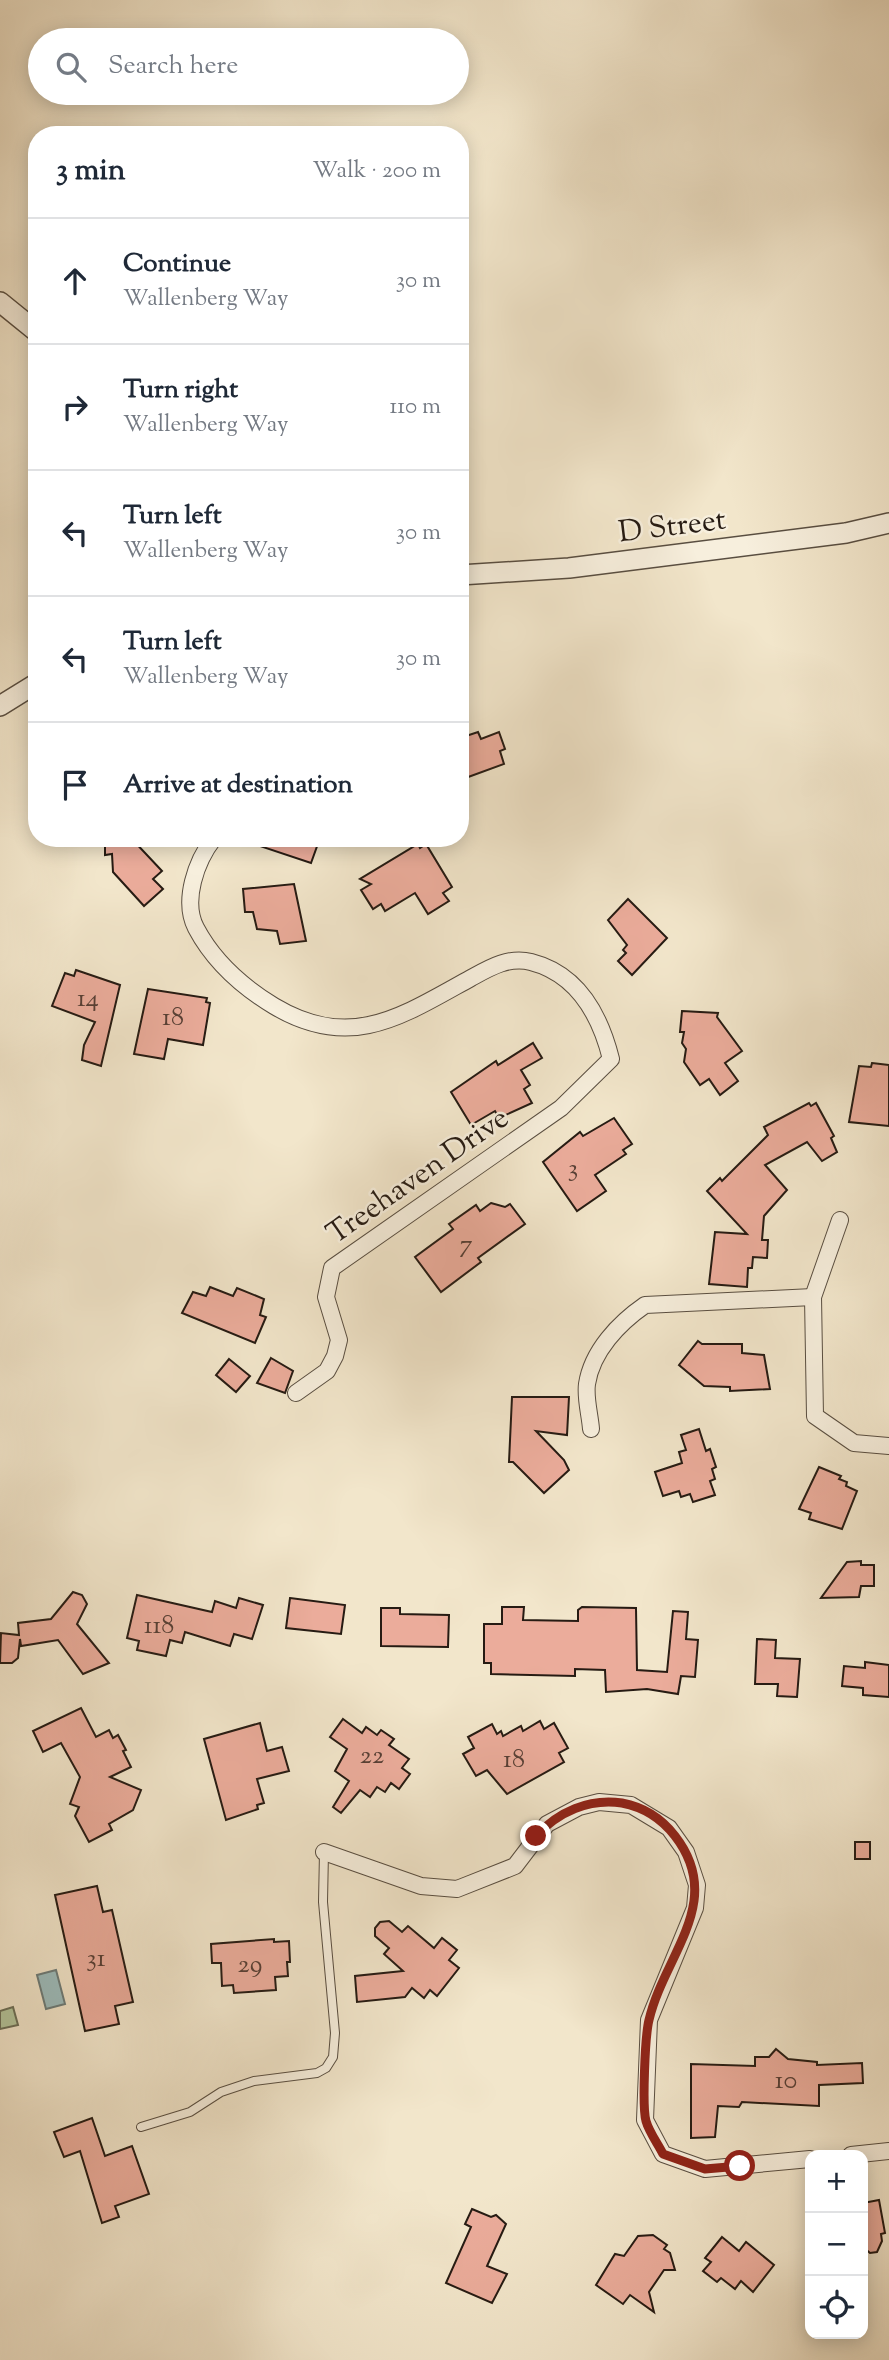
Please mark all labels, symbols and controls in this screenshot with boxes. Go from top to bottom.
search box [28,28,469,105]
icon: search [52,48,90,86]
text: Search here [108,48,238,85]
text: 3 min [56,150,126,193]
text: Walk · 200 m [312,155,441,188]
text: Continue [123,246,231,283]
icon: ahead [56,262,94,300]
text: 30 m [396,265,441,298]
text: Wallenberg Way [123,283,288,316]
text: Turn right [123,372,238,409]
icon: right [56,388,94,426]
text: 110 m [390,391,441,424]
text: Wallenberg Way [123,409,288,442]
text: Turn left [123,498,222,535]
street label: D Street [616,500,728,555]
icon: left [56,514,94,552]
text: 30 m [396,517,441,550]
text: Wallenberg Way [123,535,288,568]
text: Turn left [123,624,222,661]
icon: left [56,640,94,678]
text: 30 m [396,643,441,676]
text: Wallenberg Way [123,661,288,694]
icon: arrive [56,766,94,804]
text: Arrive at destination [123,767,353,804]
house number: 14 [77,981,99,1018]
house number: 18 [162,1000,184,1037]
street label: Treehaven Drive [319,1098,518,1256]
house number: 3 [568,1151,578,1188]
house number: 7 [459,1227,473,1264]
house number: 118 [144,1608,174,1645]
house number: 22 [360,1738,384,1775]
house number: 18 [503,1742,525,1779]
route end [520,1820,551,1851]
house number: 31 [86,1941,106,1978]
house number: 29 [238,1947,262,1984]
house number: 10 [775,2063,797,2100]
route start [724,2150,755,2181]
map controls [805,2150,868,2339]
button: + [805,2150,868,2213]
button: − [805,2213,868,2276]
button: locate [805,2276,868,2339]

